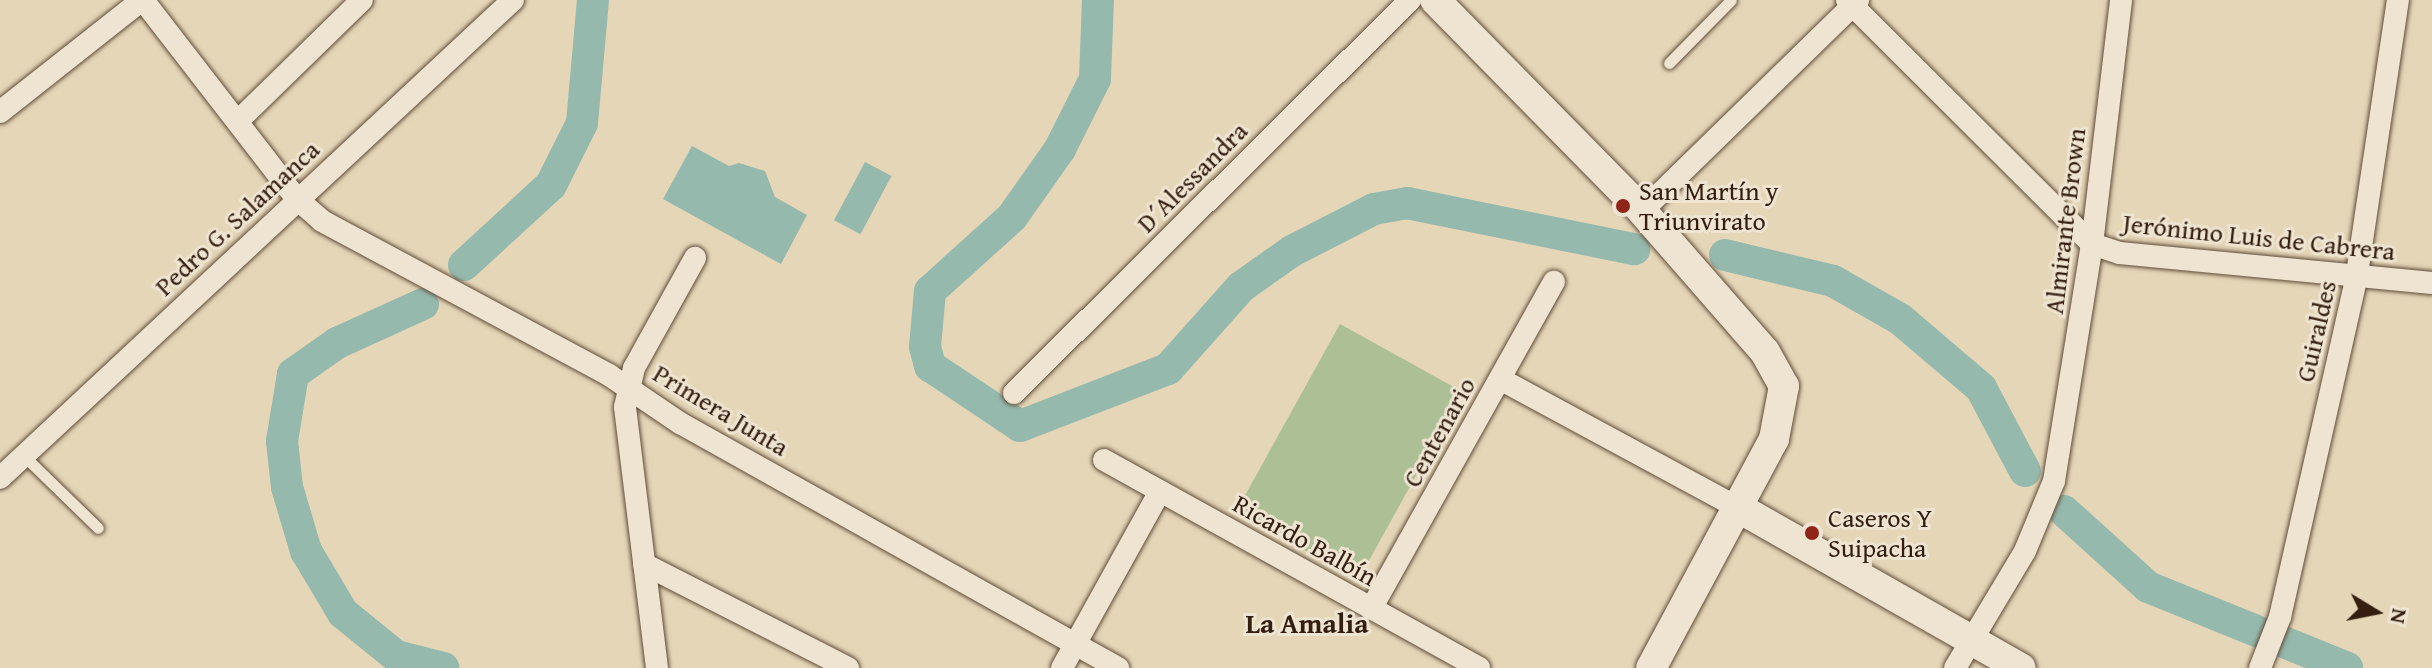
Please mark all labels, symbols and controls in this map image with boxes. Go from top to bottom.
street label: D´Alessandra [1130,115,1254,239]
street label: Almirante Brown [2038,126,2092,316]
street label: Pedro G. Salamanca [148,134,326,302]
place label: San Martín y Triunvirato [1639,175,1778,236]
marker: San Martín y Triunvirato [1614,197,1632,215]
street label: Jerónimo Luis de Cabrera [2121,207,2397,267]
street label: Guiraldes [2289,277,2343,385]
street label: Primera Junta [648,357,794,463]
street label: Centenario [1396,372,1482,492]
street label: Ricardo Balbín [1228,488,1382,592]
place label: Caseros Y Suipacha [1828,502,1932,564]
marker: Caseros Y Suipacha [1803,524,1821,542]
north arrow [2336,572,2416,652]
district label: La Amalia [1245,606,1369,640]
text: N [2383,606,2417,626]

